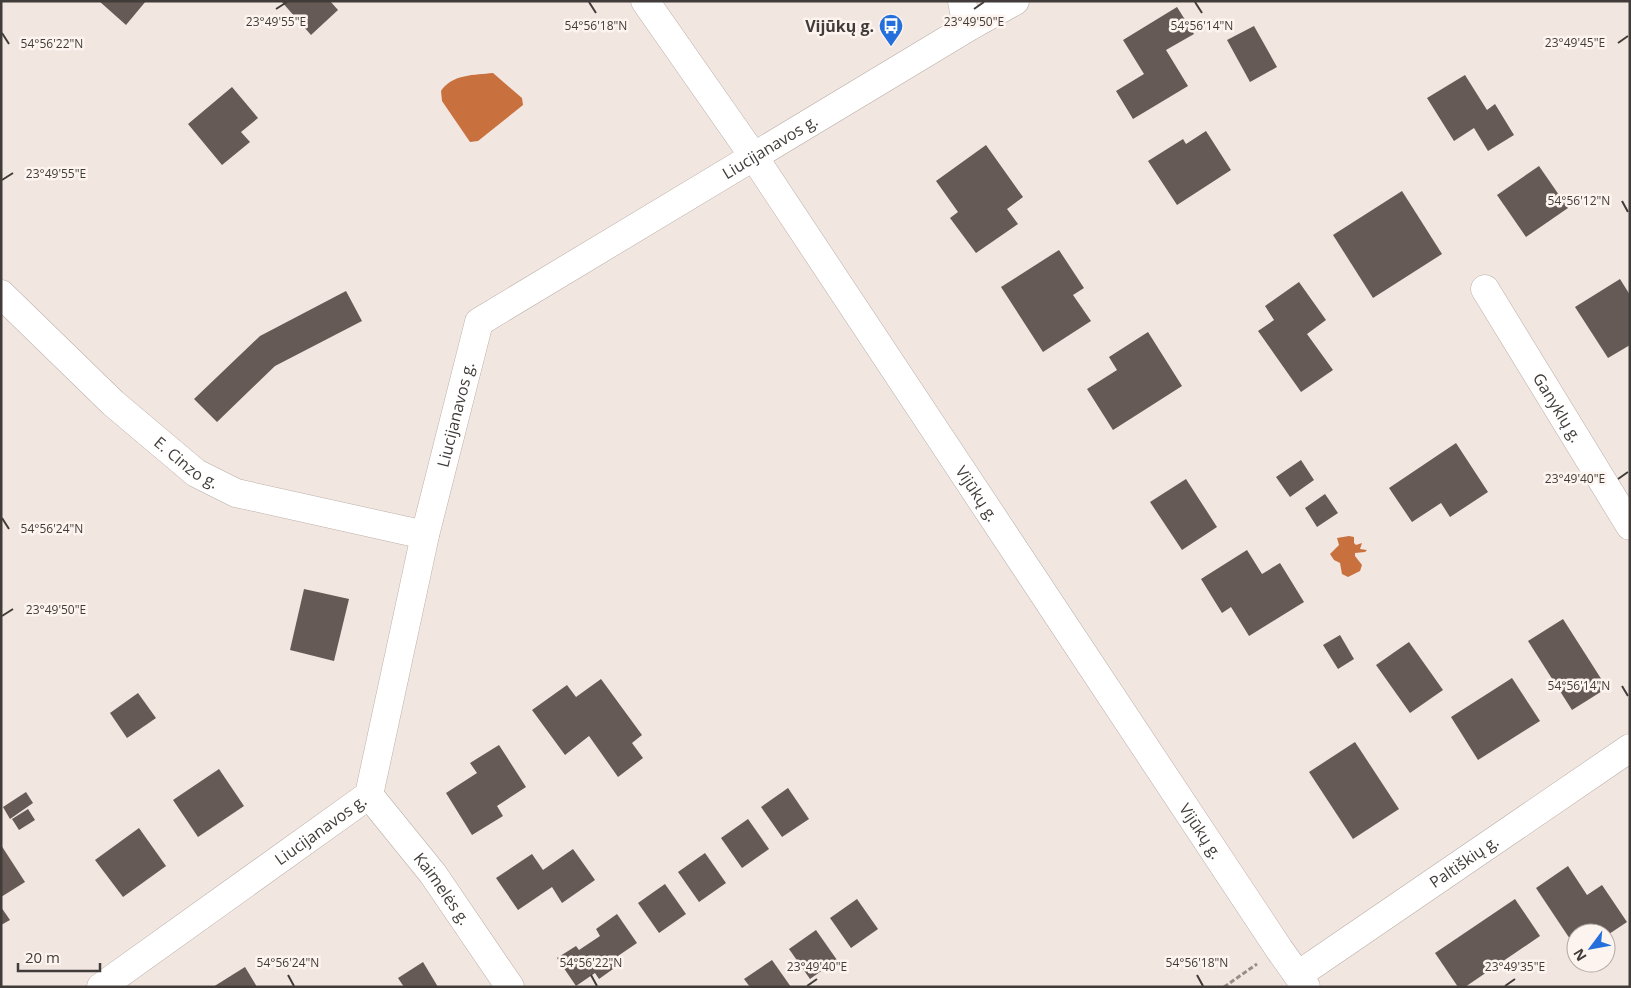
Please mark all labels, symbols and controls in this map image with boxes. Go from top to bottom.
text: 23°49'55"E [246,13,306,30]
bus stop icon: Vijūkų g. [878,13,904,47]
text: 23°49'50"E [944,13,1004,30]
place label: Vijūkų g. [805,15,874,37]
text: 54°56'18"N [565,17,627,34]
text: 54°56'14"N [1171,17,1233,34]
text: 23°49'45"E [1545,34,1605,51]
text: 54°56'22"N [21,35,83,52]
street label: Liucijanavos g. [718,109,822,184]
text: 23°49'55"E [26,165,86,182]
text: 54°56'12"N [1548,192,1610,209]
street label: Liucijanavos g. [432,359,479,469]
street label: Ganyklų g. [1528,369,1587,446]
street label: E. Cinzo g. [150,431,222,493]
street label: Vijūkų g. [951,461,1004,526]
text: 23°49'40"E [1545,470,1605,487]
text: 54°56'24"N [21,520,83,537]
text: 23°49'50"E [26,601,86,618]
text: 54°56'14"N [1548,677,1610,694]
street label: Liucijanavos g. [270,789,371,870]
street label: Vijūkų g. [1174,799,1227,863]
street label: Paltiškių g. [1425,830,1503,893]
street label: Kaimelės g. [409,848,476,929]
north arrow [1566,923,1616,973]
scale bar [18,940,100,972]
text: N [1568,945,1591,965]
text: 20 m [25,947,60,967]
text: 54°56'24"N [257,954,319,971]
text: 54°56'22"N [560,954,622,971]
text: 54°56'18"N [1166,954,1228,971]
text: 23°49'40"E [787,958,847,975]
text: 23°49'35"E [1485,958,1545,975]

